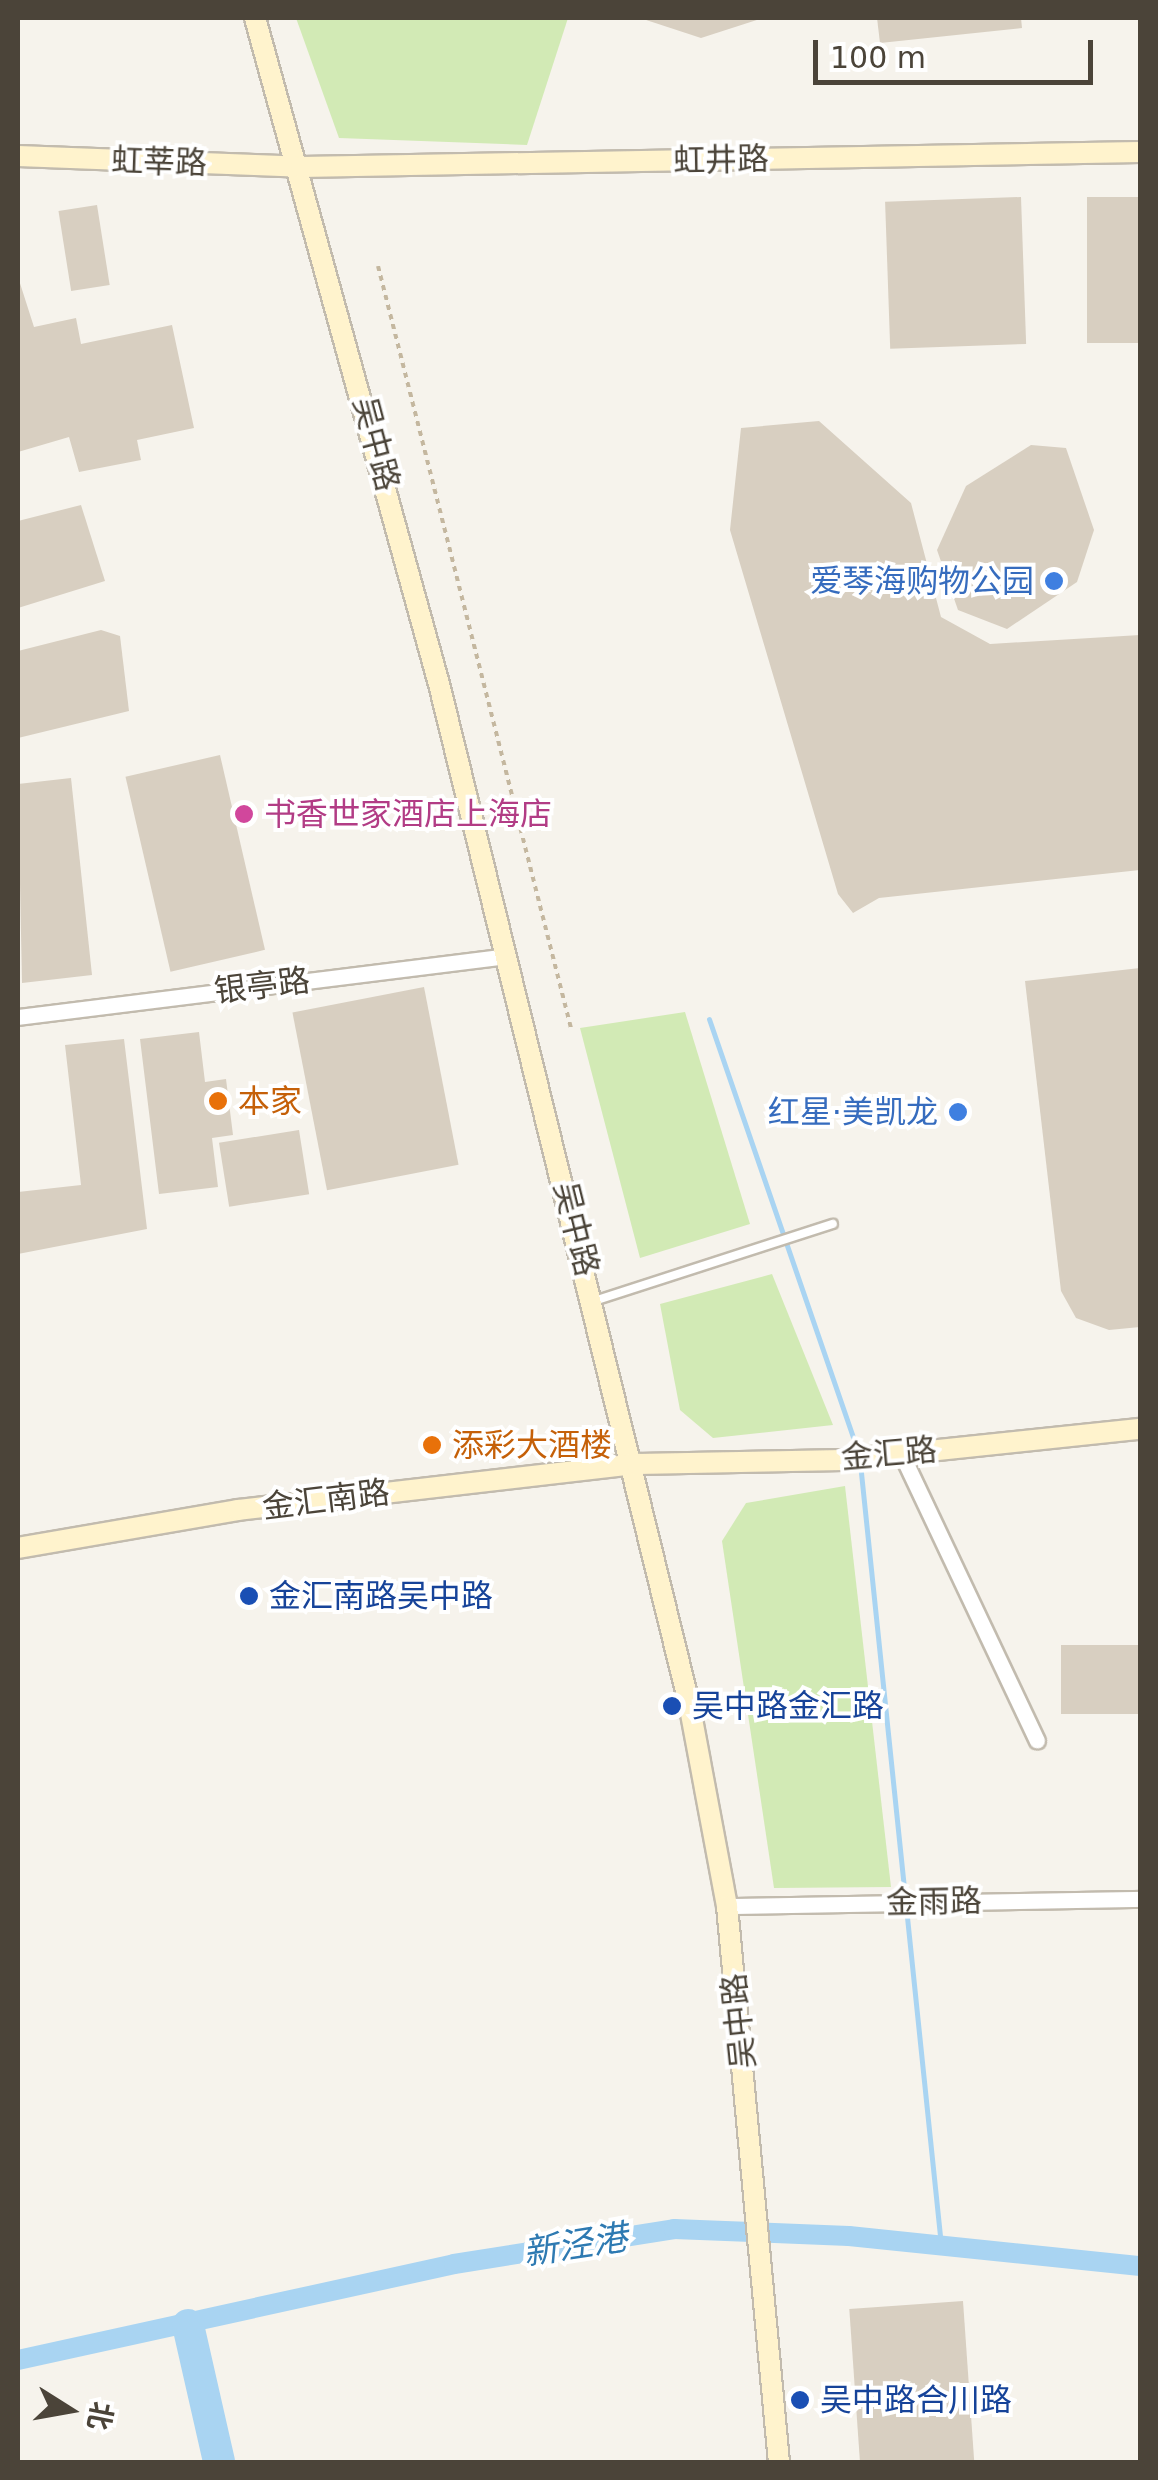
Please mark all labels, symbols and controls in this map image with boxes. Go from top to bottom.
scale bar [818,20,1098,82]
text: 100 m [830,40,926,75]
street label: 虹井路 [673,140,769,180]
street label: 虹莘路 [110,141,208,183]
street label: 吴中路 [345,393,407,495]
place label: 爱琴海购物公园 [810,562,1034,600]
marker: 爱琴海购物公园 [1043,570,1065,592]
place label: 书香世家酒店上海店 [264,795,552,833]
marker: 书香世家酒店上海店 [233,803,255,825]
street label: 银亭路 [212,961,312,1011]
place label: 本家 [238,1082,302,1120]
marker: 本家 [207,1090,229,1112]
place label: 红星·美凯龙 [768,1093,938,1131]
marker: 红星·美凯龙 [947,1101,969,1123]
street label: 吴中路 [546,1178,606,1280]
place label: 添彩大酒楼 [452,1426,612,1464]
street label: 金汇路 [840,1431,938,1477]
marker: 添彩大酒楼 [421,1434,443,1456]
street label: 金汇南路 [260,1473,392,1527]
place label: 金汇南路吴中路 [269,1577,493,1615]
marker: 金汇南路吴中路 [238,1585,260,1607]
place label: 吴中路金汇路 [692,1687,884,1725]
marker: 吴中路金汇路 [661,1695,683,1717]
street label: 金雨路 [886,1882,982,1922]
street label: 吴中路 [715,1971,763,2071]
water label: 新泾港 [520,2216,630,2274]
north arrow [20,2360,120,2460]
place label: 吴中路合川路 [820,2381,1012,2419]
marker: 吴中路合川路 [789,2389,811,2411]
text: 北 [81,2399,119,2433]

